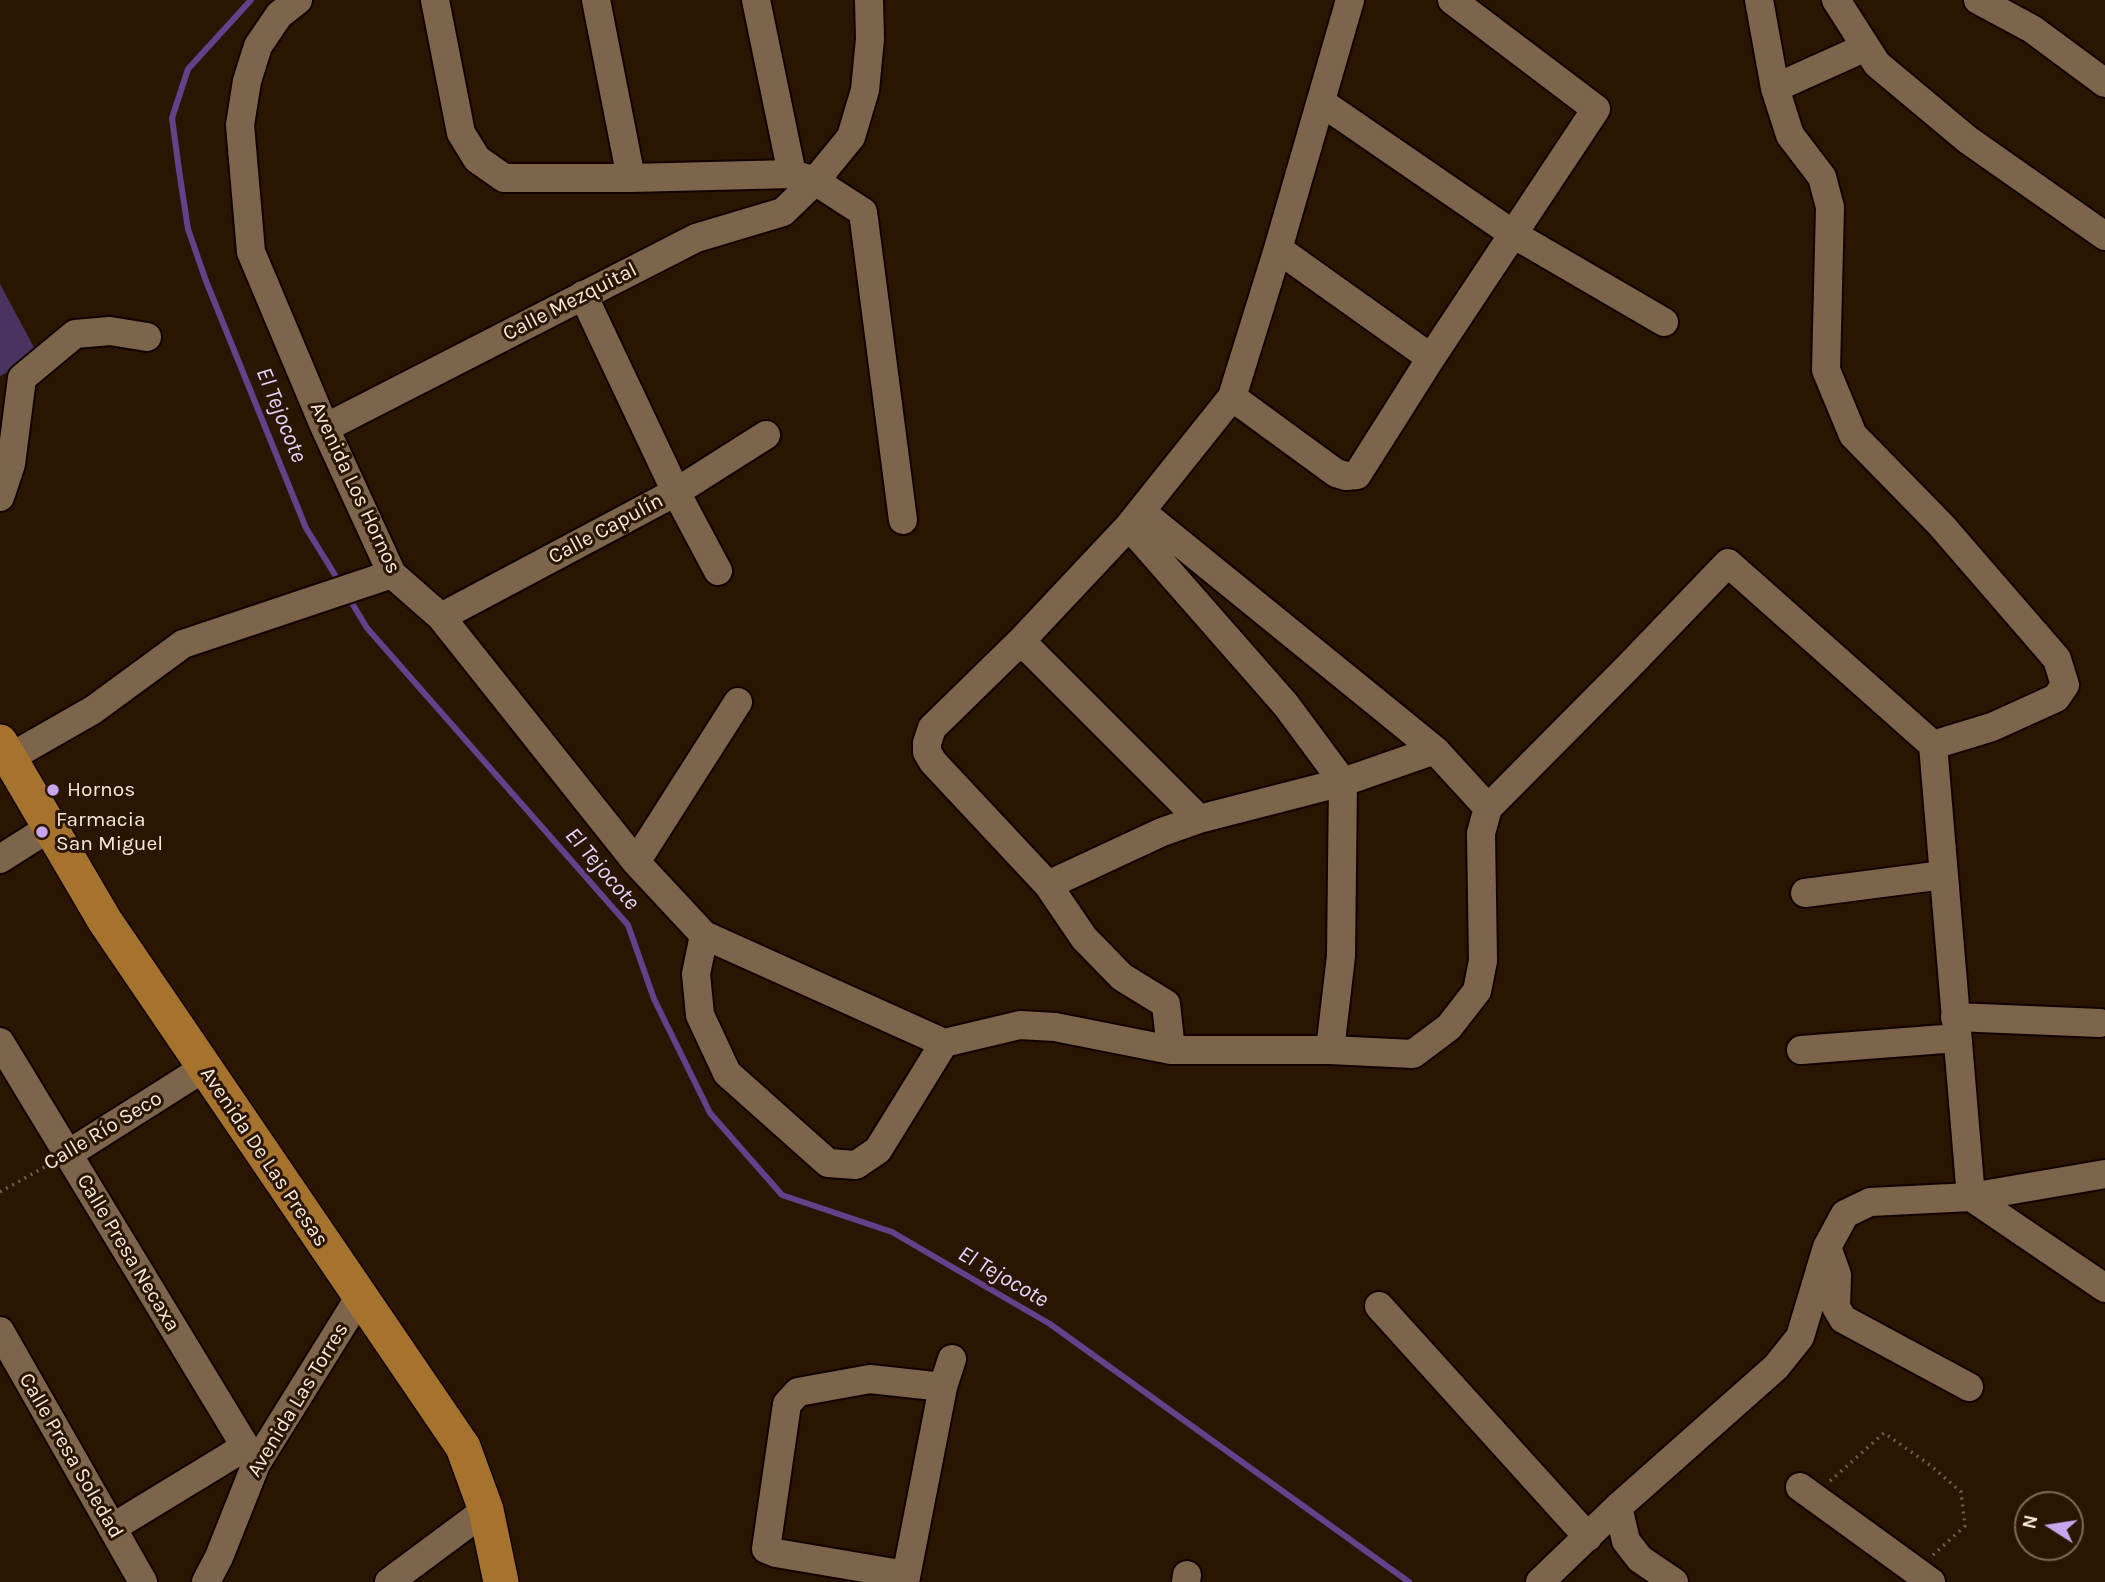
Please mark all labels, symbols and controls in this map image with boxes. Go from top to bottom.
street label: Calle Mezquital [499,257,641,347]
water label: El Tejocote [249,363,313,467]
street label: Avenida Los Hornos [304,398,406,578]
street label: Calle Capulín [544,488,668,570]
place label: Hornos [67,777,135,803]
marker: Hornos [45,782,61,798]
place label: Farmacia San Miguel [56,807,163,857]
water label: El Tejocote [559,822,645,916]
marker: Farmacia San Miguel [34,824,50,840]
street label: Avenida De Las Presas [194,1062,334,1252]
street label: Calle Río Seco [39,1086,167,1176]
street label: Calle Presa Necaxa [71,1170,185,1336]
water label: El Tejocote [953,1240,1053,1314]
street label: Avenida Las Torres [242,1318,354,1482]
street label: Calle Presa Soledad [13,1369,129,1543]
north arrow [2014,1491,2084,1561]
text: N [2018,1513,2043,1531]

